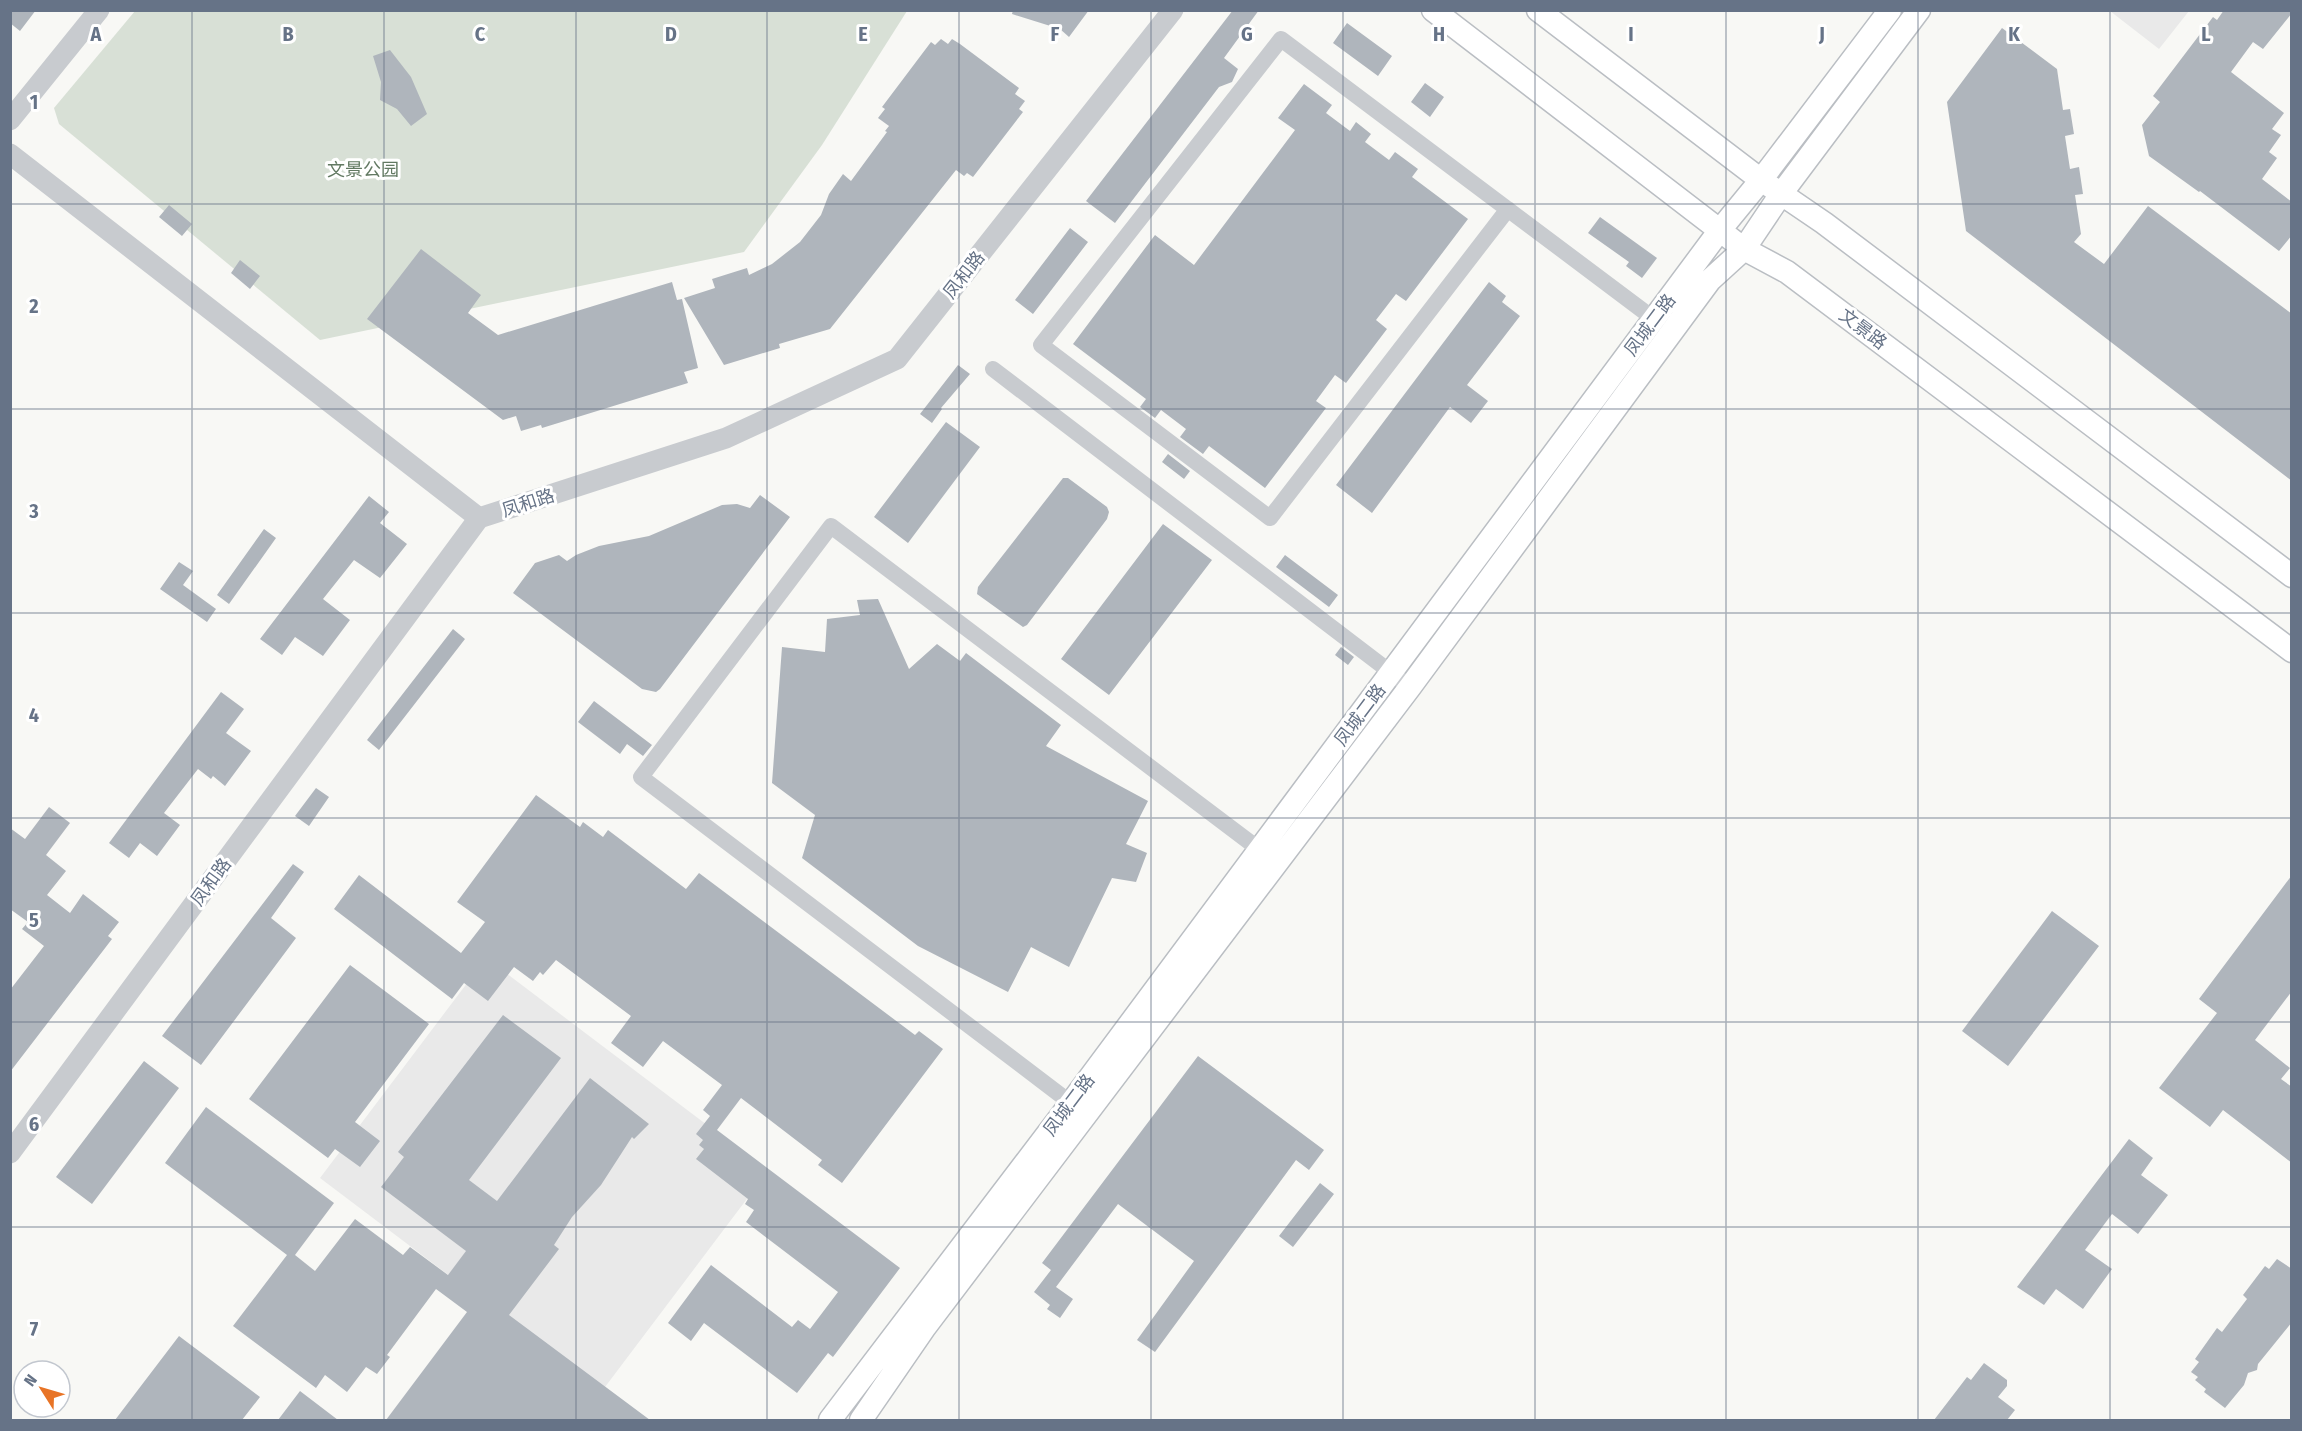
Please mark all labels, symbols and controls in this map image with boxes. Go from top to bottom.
text: A [90,22,103,46]
text: B [282,22,294,46]
text: C [475,22,486,46]
text: D [665,22,677,46]
text: E [858,22,868,46]
text: F [1051,22,1060,46]
text: G [1241,22,1253,46]
text: H [1433,22,1445,46]
text: I [1628,22,1634,46]
text: J [1818,22,1825,46]
text: K [2008,22,2020,46]
text: L [2201,22,2211,46]
text: 1 [30,90,38,114]
park label: 文景公园 [327,159,399,181]
street label: 凤和路 [939,247,989,303]
street label: 凤城二路 [1620,290,1680,360]
text: 2 [28,294,39,318]
street label: 文景路 [1835,304,1891,354]
street label: 凤和路 [499,484,557,522]
text: 3 [28,499,39,523]
street label: 凤城二路 [1330,680,1390,750]
text: 4 [29,703,39,727]
street label: 凤和路 [186,854,236,910]
text: 5 [29,908,39,932]
street label: 凤城二路 [1039,1070,1099,1140]
text: 6 [29,1112,39,1136]
text: 7 [30,1317,39,1341]
north arrow [12,1359,72,1419]
text: N [20,1371,41,1390]

